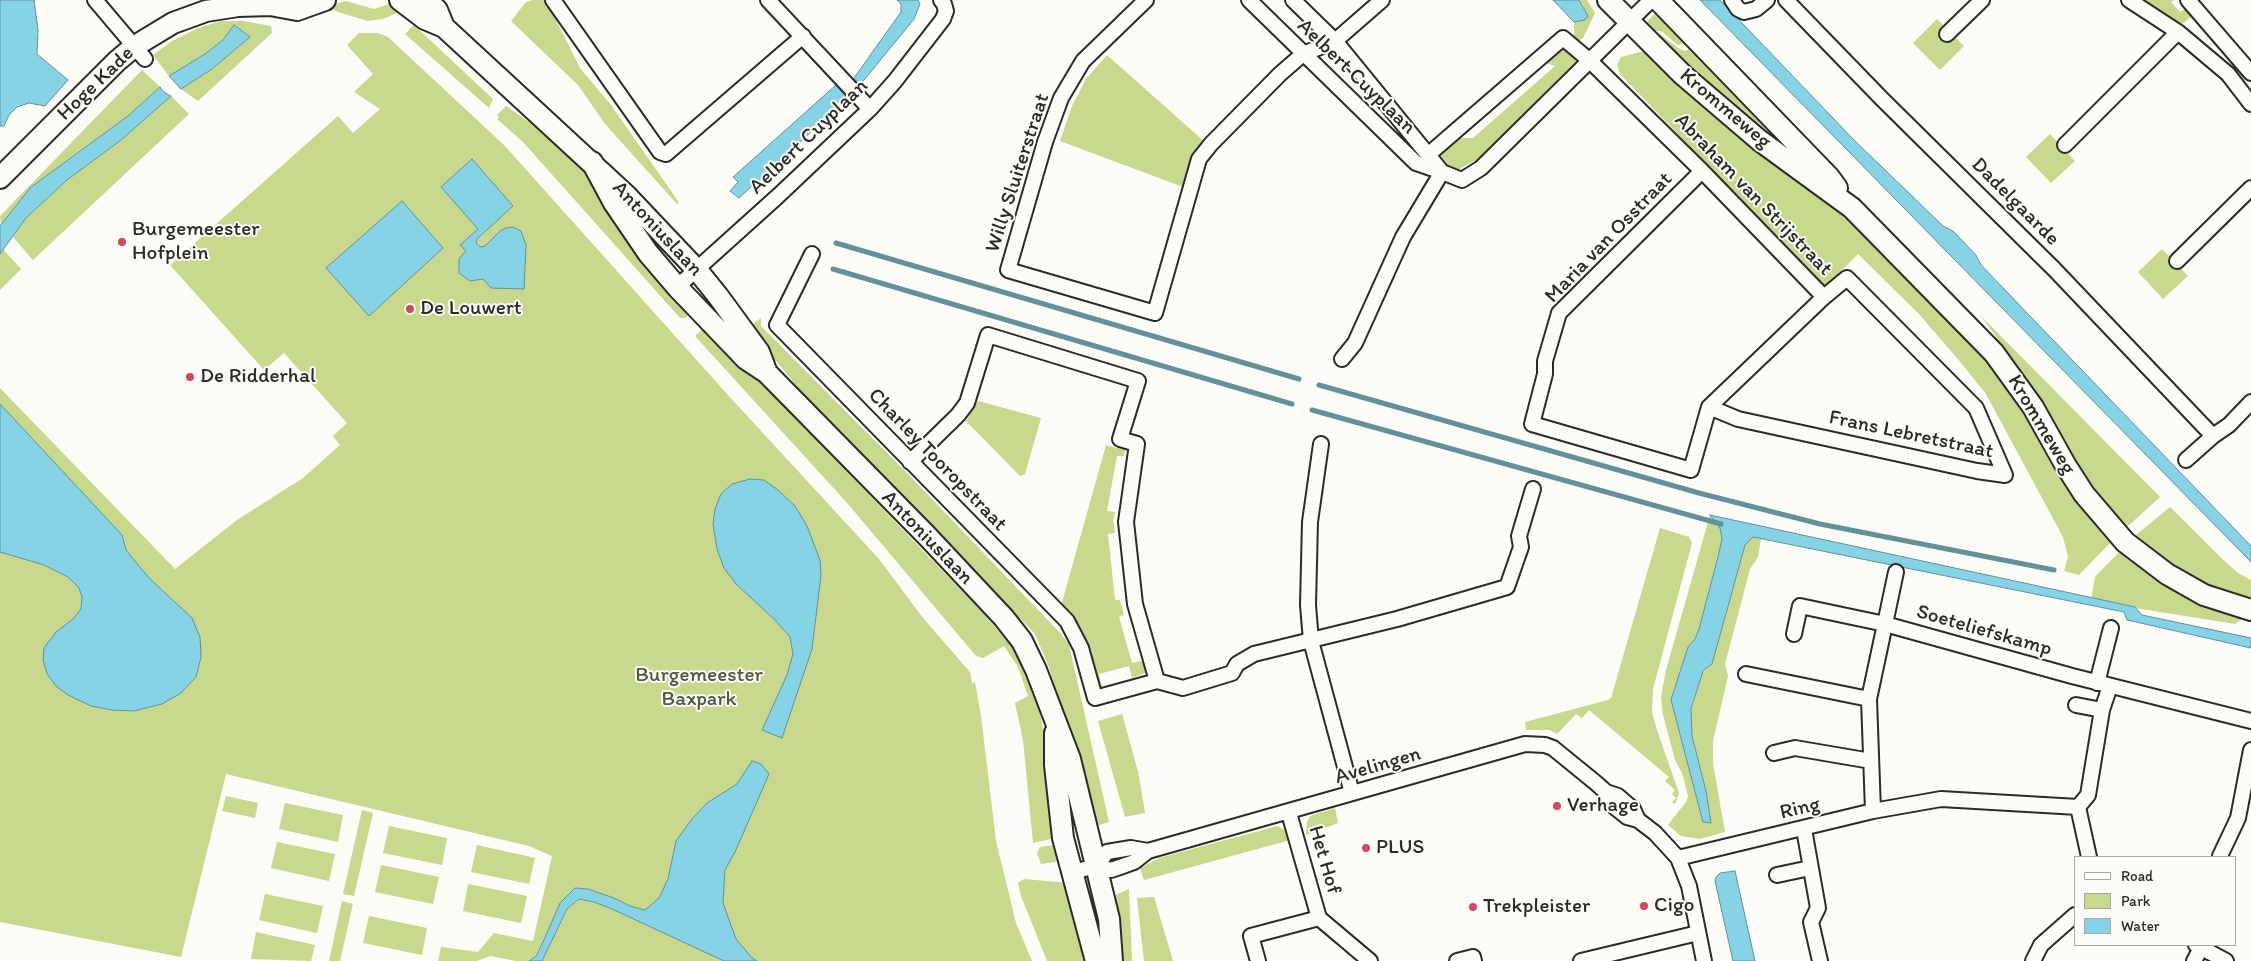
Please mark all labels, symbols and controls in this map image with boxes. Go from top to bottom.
street label: Aelbert Cuyplaan [1291,14,1421,140]
street label: Hoge Kade [52,41,140,127]
street label: Krommeweg [1674,63,1776,155]
street label: Aelbert Cuyplaan [744,74,874,200]
street label: Willy Sluiterstraat [980,90,1056,256]
street label: Abraham van Strijstraat [1669,108,1837,282]
street label: Dadelgaarde [1966,153,2064,251]
street label: Maria van Osstraat [1540,167,1678,309]
street label: Antoniuslaan [606,176,708,282]
place label: Burgemeester Hofplein [132,217,259,267]
marker: Burgemeester Hofplein [116,236,128,248]
place label: De Louwert [420,296,522,322]
marker: De Louwert [404,303,416,315]
place label: De Ridderhal [200,364,316,390]
marker: De Ridderhal [184,371,196,383]
street label: Krommeweg [2001,371,2081,479]
street label: Charley Tooropstraat [862,383,1012,537]
street label: Frans Lebretstraat [1826,405,1996,465]
street label: Antoniuslaan [876,486,978,590]
street label: Soeteliefskamp [1913,600,2055,662]
park label: Burgemeester Baxpark [635,663,763,713]
street label: Avelingen [1332,742,1424,790]
street label: Ring [1777,792,1823,826]
place label: Verhage [1567,793,1639,819]
marker: Verhage [1551,800,1563,812]
street label: Het Hof [1302,823,1346,897]
place label: PLUS [1376,835,1424,861]
marker: PLUS [1360,842,1372,854]
legend [2074,856,2236,946]
text: Road [2121,867,2153,885]
text: Park [2121,892,2151,910]
place label: Cigo [1654,893,1694,919]
place label: Trekpleister [1483,894,1590,920]
marker: Cigo [1638,900,1650,912]
marker: Trekpleister [1467,901,1479,913]
text: Water [2121,917,2159,935]

